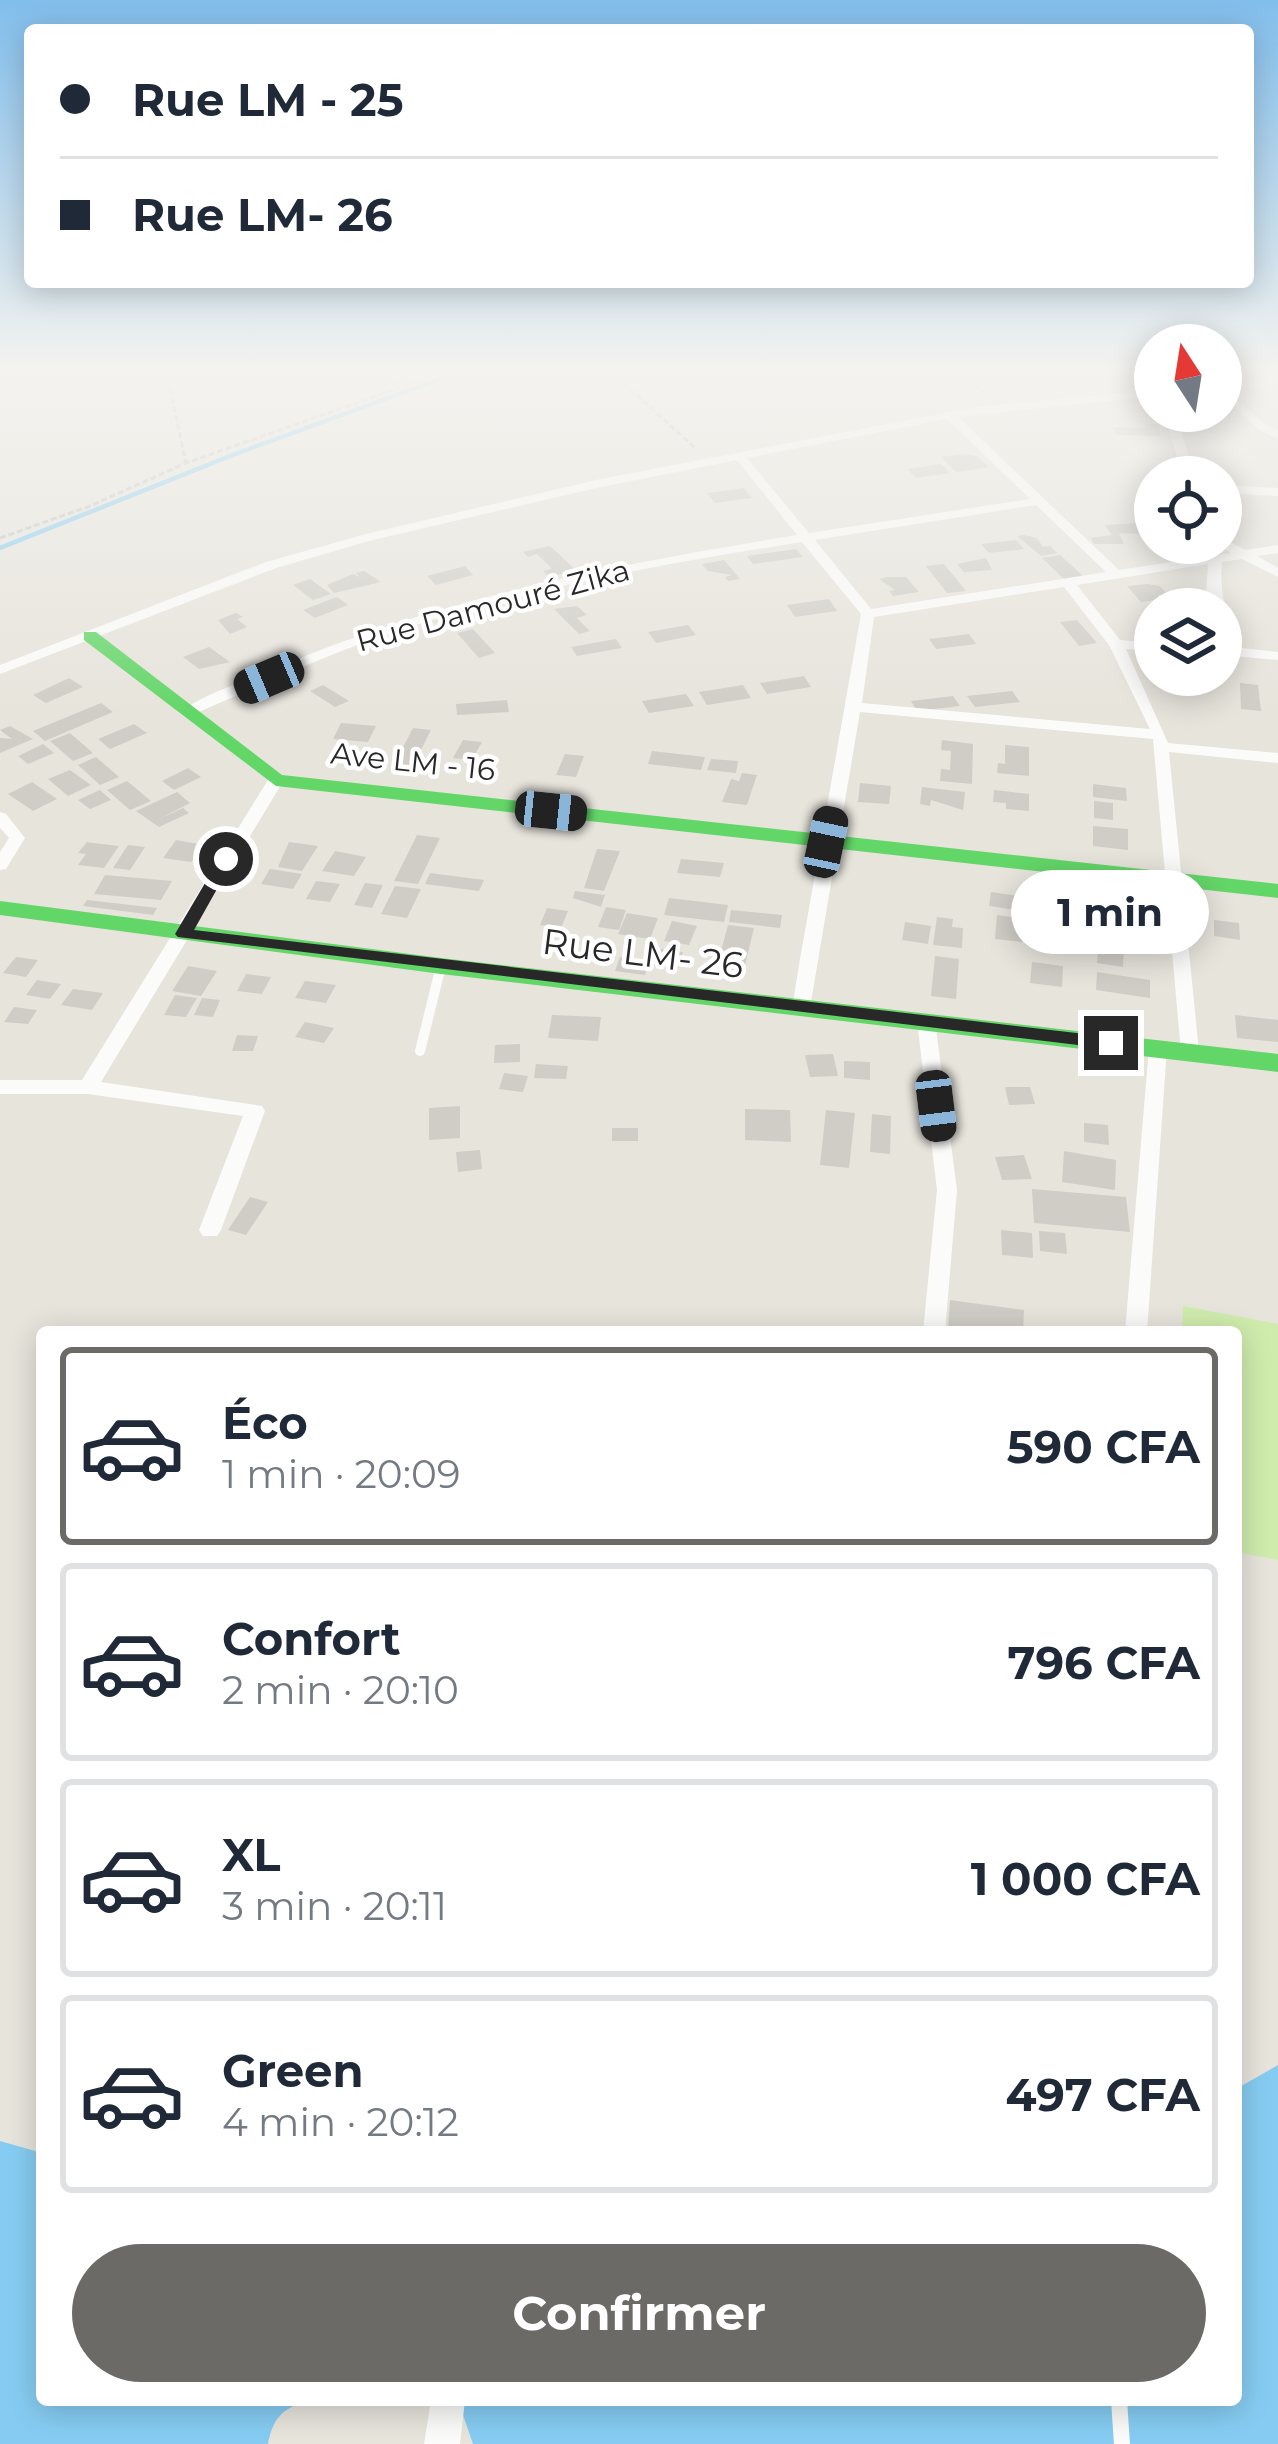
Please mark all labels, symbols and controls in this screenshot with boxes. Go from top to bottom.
text: Rue LM - 25 [132,72,403,127]
text: Rue LM- 26 [132,187,393,242]
north arrow [1134,324,1242,432]
map controls [1134,324,1242,696]
button: locate [1134,456,1242,564]
street label: Rue Damouré Zika [352,551,634,660]
button: layers [1134,588,1242,696]
car [229,647,309,709]
street label: Ave LM - 16 [329,734,497,789]
car [513,789,589,833]
car [801,803,851,881]
route start [199,832,253,886]
callout: 1 min [1012,869,1210,953]
text: 1 min [1057,888,1163,936]
street label: Rue LM- 26 [540,919,746,987]
route end [1084,1016,1138,1070]
car [914,1068,958,1144]
icon: car [78,1392,186,1500]
text: Éco [222,1395,308,1450]
text: 590 CFA [1007,1419,1200,1474]
text: 1 min · 20:09 [222,1450,461,1498]
icon: car [78,1608,186,1716]
text: Confort [222,1611,401,1666]
text: 796 CFA [1008,1635,1200,1690]
text: 2 min · 20:10 [222,1666,459,1714]
icon: car [78,1824,186,1932]
text: XL [222,1827,280,1882]
text: 1 000 CFA [971,1851,1200,1906]
text: 3 min · 20:11 [222,1882,447,1930]
icon: car [78,2040,186,2148]
text: Green [222,2043,364,2098]
text: 497 CFA [1006,2067,1200,2122]
text: 4 min · 20:12 [222,2098,459,2146]
button: Confirmer [72,2244,1206,2382]

